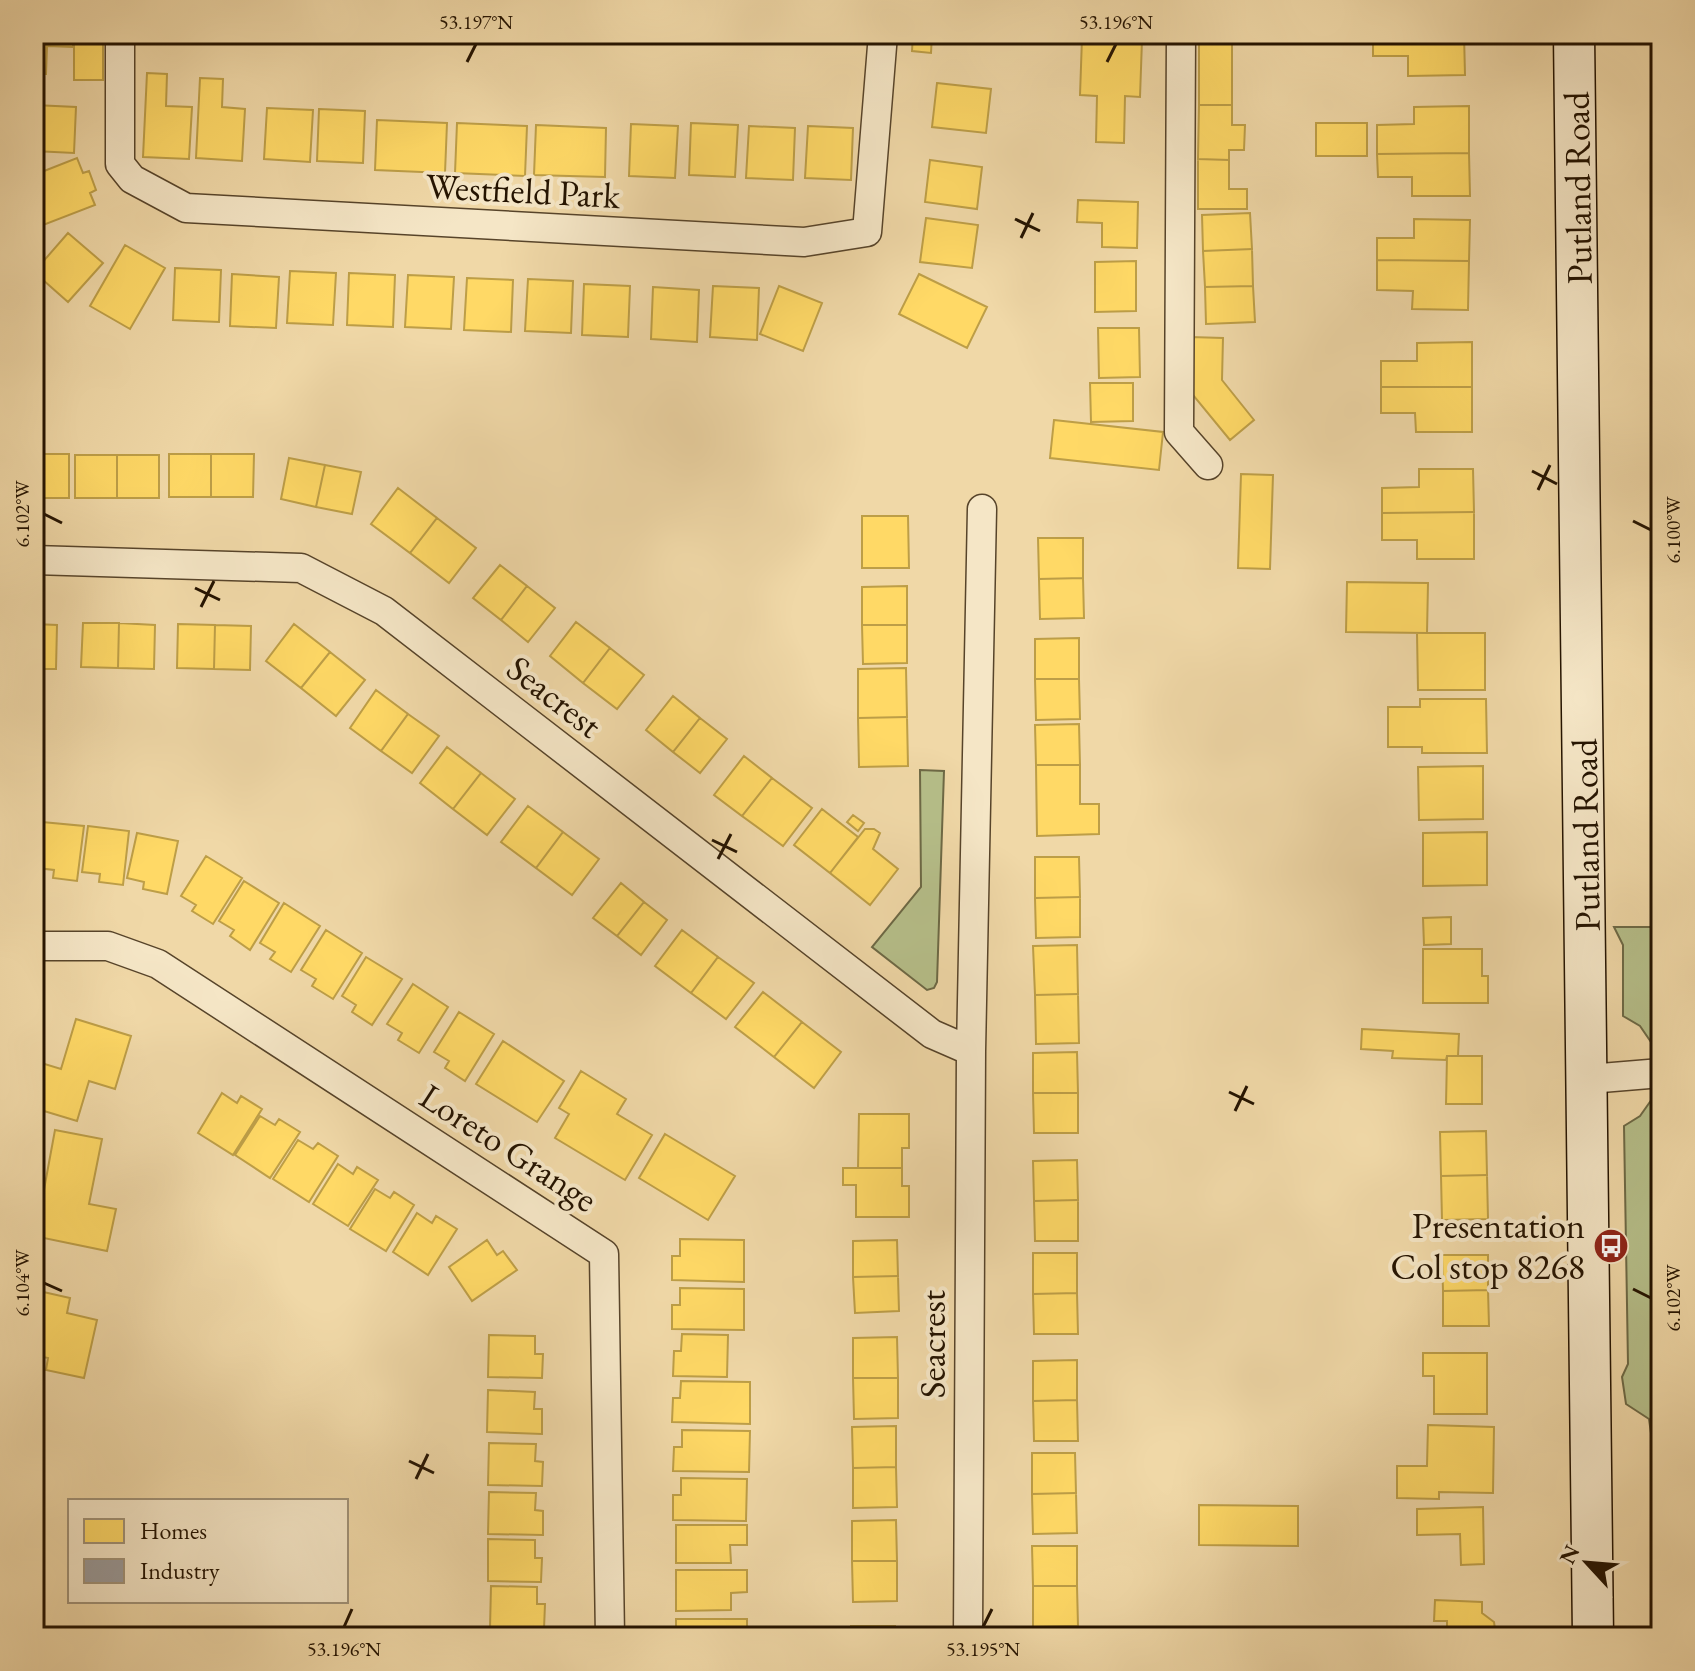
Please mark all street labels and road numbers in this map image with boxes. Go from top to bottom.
street label: Putland Road [1552,90,1603,285]
street label: Westfield Park [425,162,622,219]
street label: Seacrest [498,645,612,749]
street label: Putland Road [1560,737,1611,932]
street label: Loreto Grange [411,1073,606,1222]
street label: Seacrest [909,1289,956,1398]

